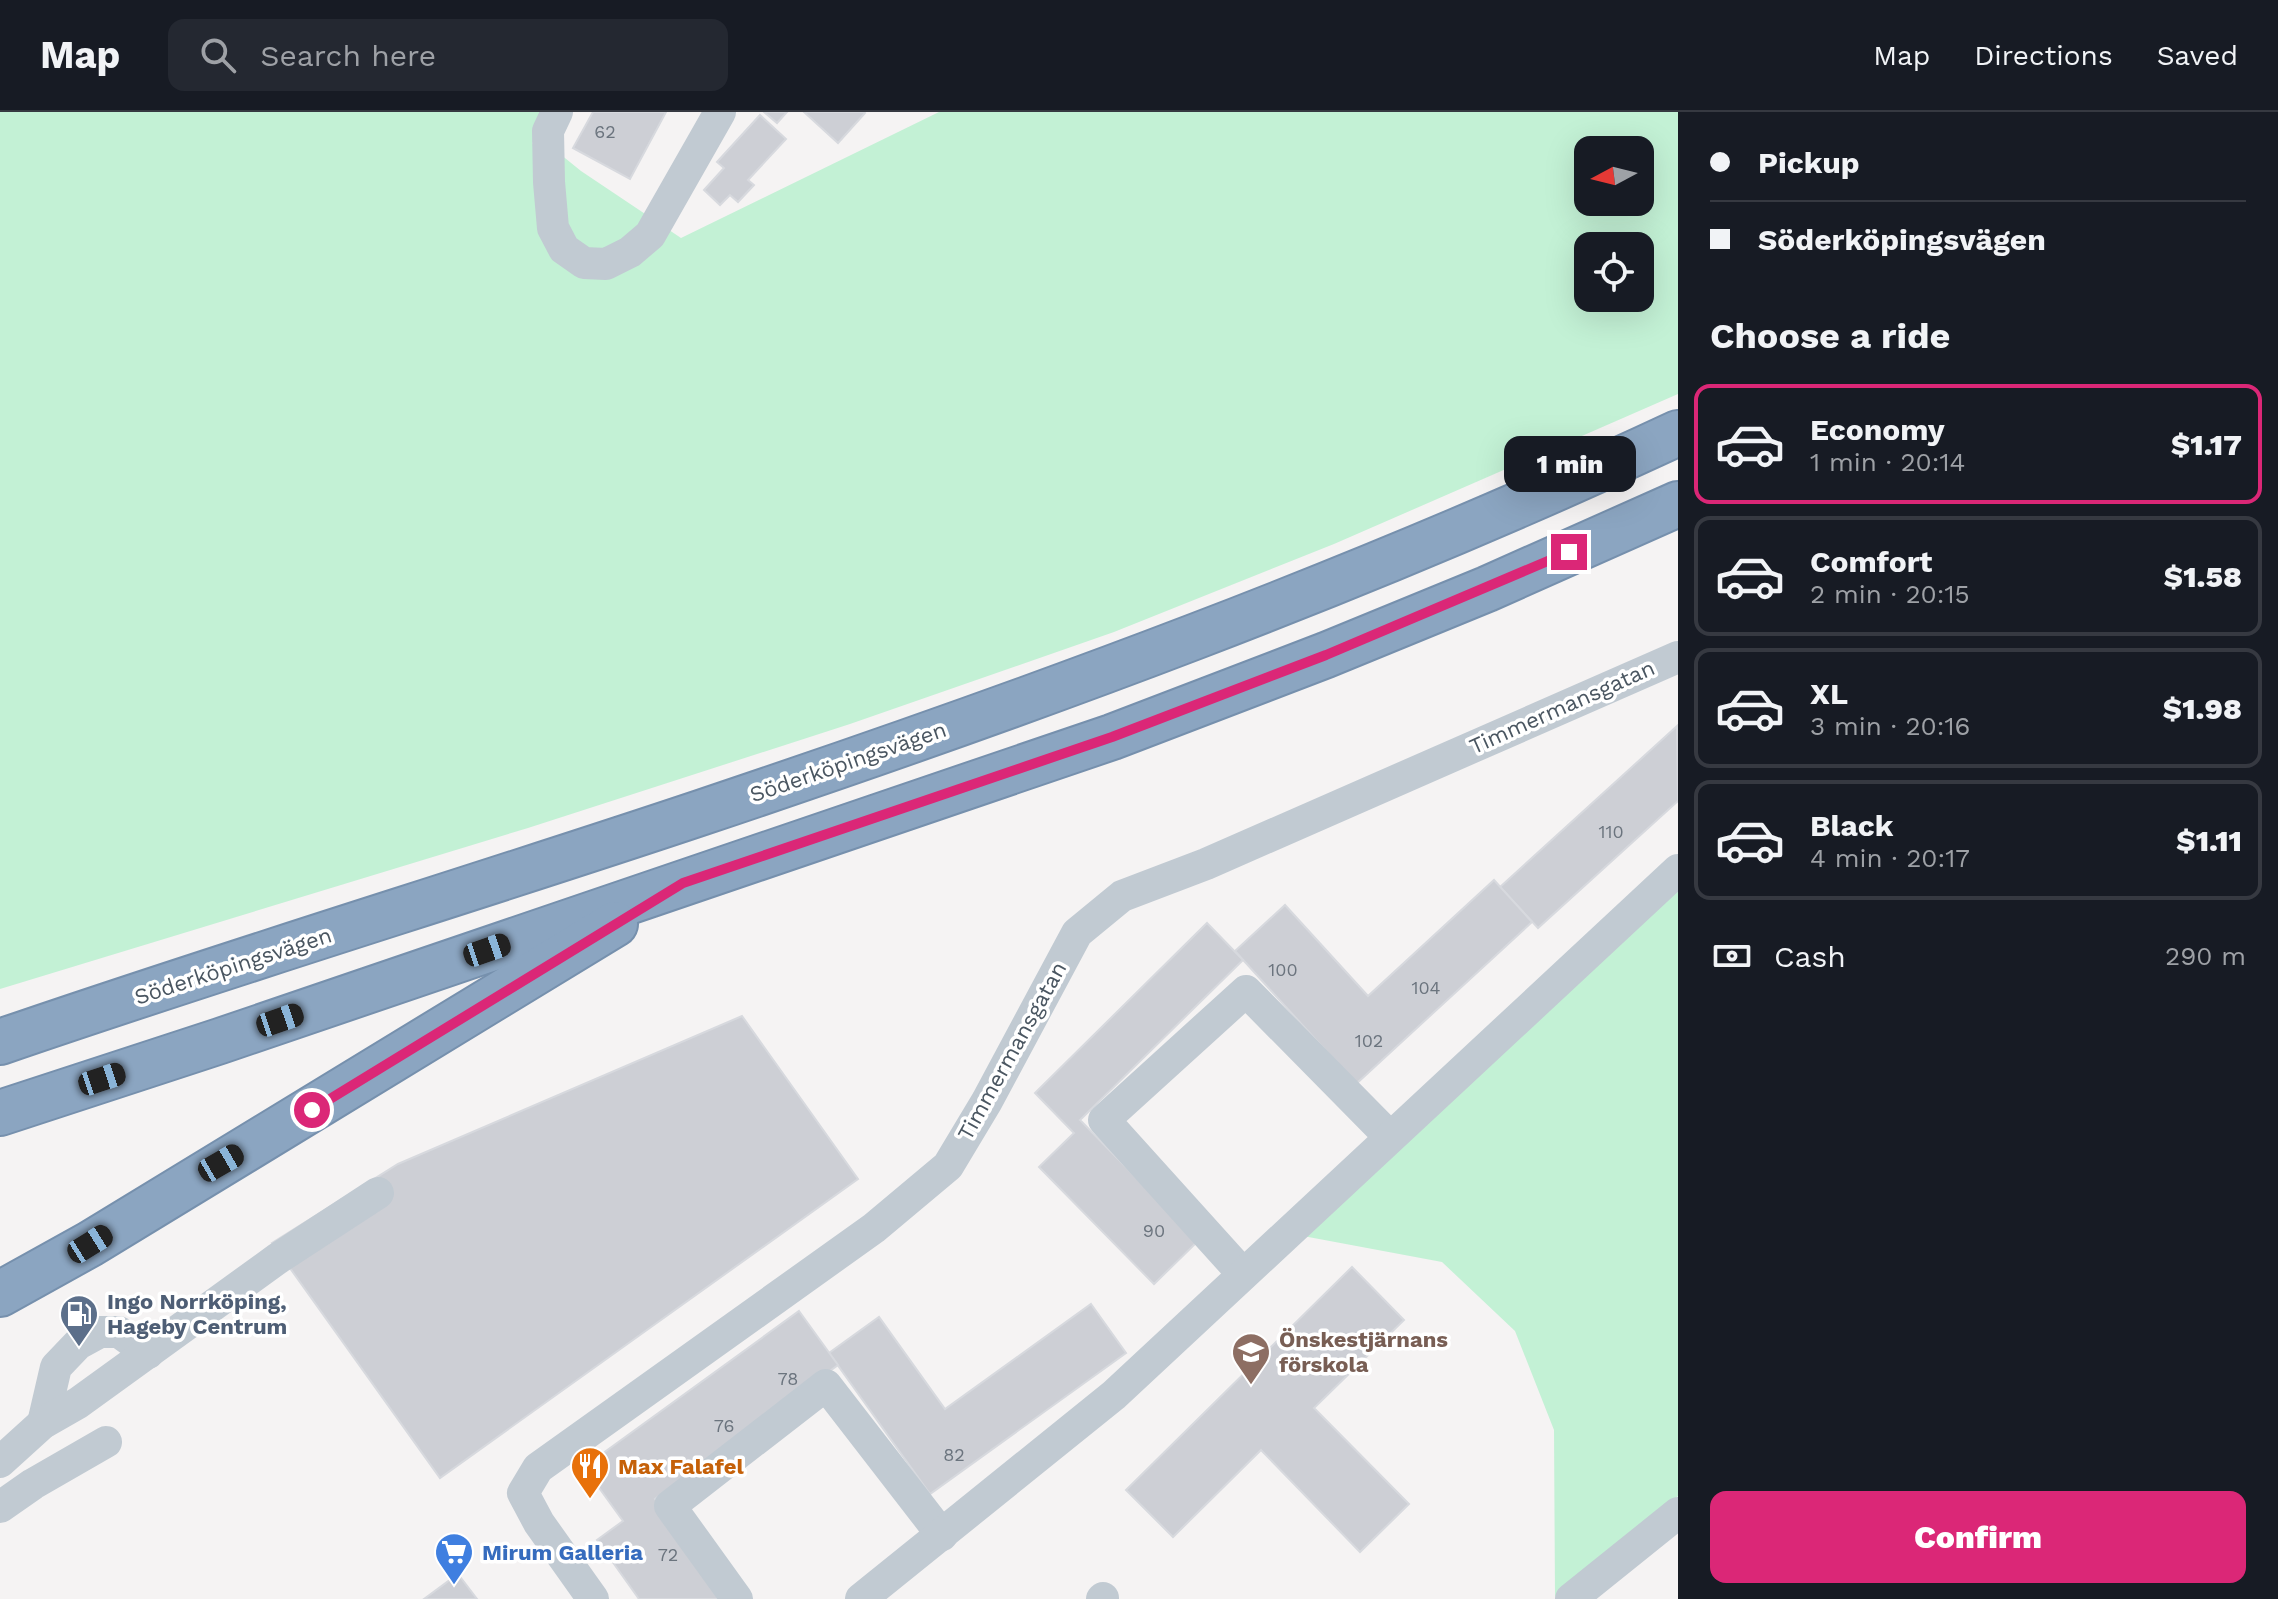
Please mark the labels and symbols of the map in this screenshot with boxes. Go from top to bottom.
house number: 62 [594,121,616,142]
north arrow [1574,136,1654,216]
callout: 1 min [1503,436,1635,492]
route end [1551,534,1587,570]
street label: Timmermansgatan [1466,655,1658,759]
street label: Söderköpingsvägen [747,717,949,807]
house number: 110 [1598,821,1624,842]
street label: Söderköpingsvägen [131,922,335,1010]
car [460,931,514,969]
street label: Timmermansgatan [953,957,1071,1145]
house number: 100 [1268,959,1298,980]
house number: 104 [1411,977,1441,998]
car [253,1001,307,1039]
house number: 102 [1355,1030,1383,1051]
car [75,1060,129,1098]
route start [294,1092,330,1128]
car [194,1141,248,1185]
house number: 90 [1143,1220,1165,1241]
car [63,1221,117,1267]
place label: Ingo Norrköping, Hageby Centrum [107,1289,287,1339]
fuel station icon: Ingo Norrköping, Hageby Centrum [58,1293,100,1348]
place label: Önskestjärnans förskola [1279,1327,1448,1377]
school or university icon: Önskestjärnans förskola [1230,1331,1272,1386]
house number: 78 [778,1368,798,1389]
house number: 76 [714,1415,734,1436]
house number: 82 [943,1444,965,1465]
restaurant icon: Max Falafel [569,1445,611,1500]
place label: Max Falafel [618,1454,745,1479]
supermarket icon: Mirum Galleria [433,1531,475,1586]
place label: Mirum Galleria [482,1540,643,1565]
house number: 72 [658,1544,678,1565]

